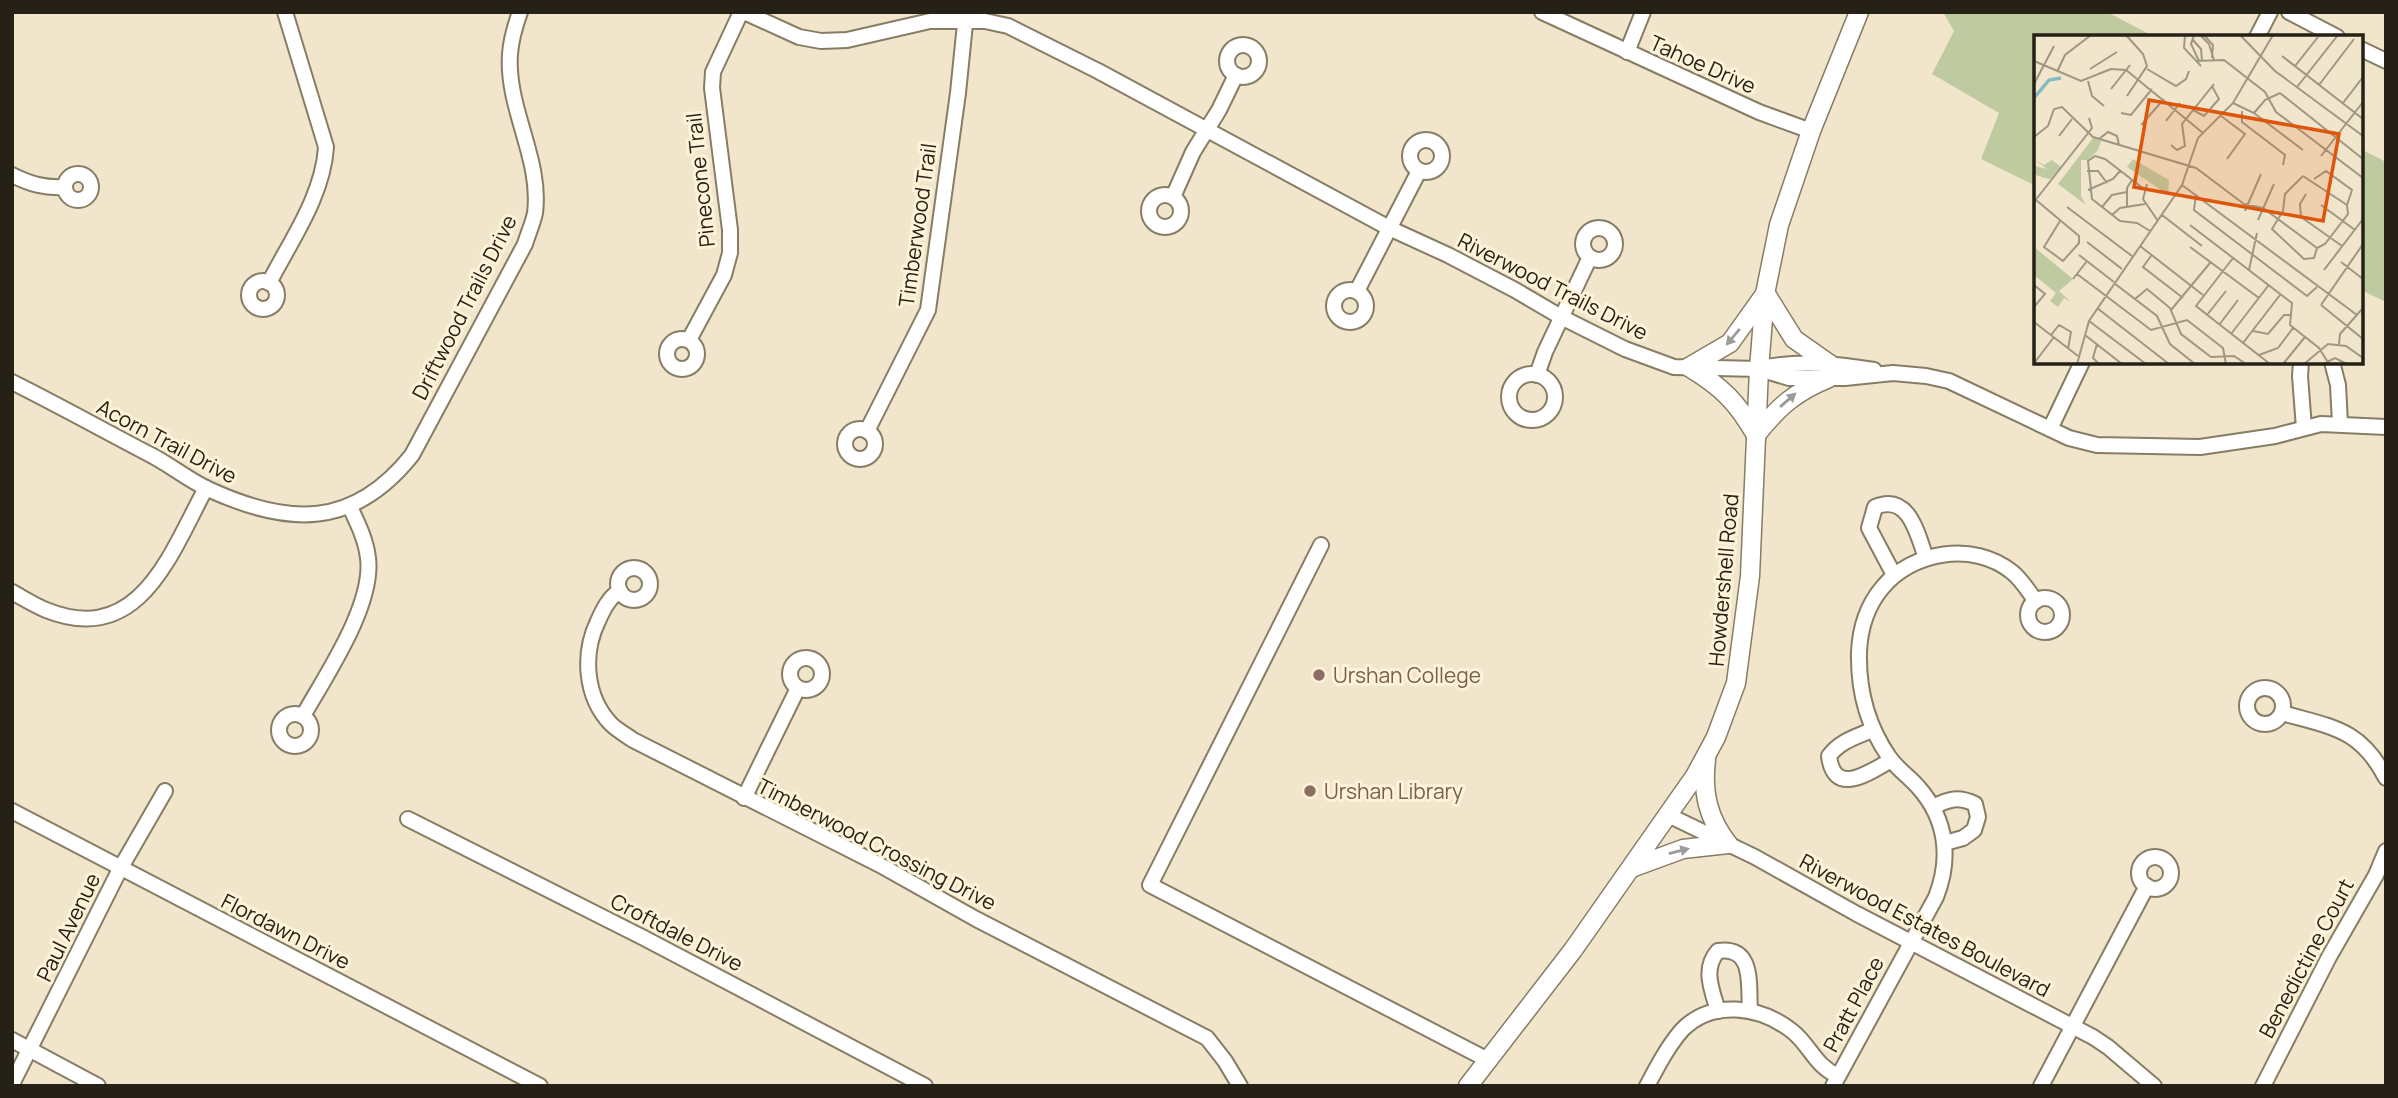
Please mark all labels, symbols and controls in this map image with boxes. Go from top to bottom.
street label: Tahoe Drive [1646,28,1760,100]
inset map [2034,35,2363,364]
street label: Pinecone Trail [679,111,721,249]
street label: Timberwood Trail [892,141,942,309]
street label: Driftwood Trails Drive [405,210,523,404]
street label: Riverwood Trails Drive [1453,226,1653,346]
one-way arrow [1725,328,1741,346]
street label: Acorn Trail Drive [92,392,242,490]
one-way arrow [1779,393,1797,408]
street label: Howdershell Road [1701,492,1745,668]
place label: Urshan College [1333,661,1481,689]
marker: Urshan College [1311,667,1327,683]
street label: Timberwood Crossing Drive [753,771,1001,917]
place label: Urshan Library [1324,777,1463,805]
marker: Urshan Library [1302,783,1318,799]
one-way arrow [1668,845,1690,856]
street label: Riverwood Estates Boulevard [1795,847,2055,1003]
street label: Paul Avenue [30,868,106,986]
street label: Benedictine Court [2252,873,2360,1043]
street label: Flordawn Drive [217,887,355,975]
street label: Croftdale Drive [606,887,748,977]
street label: Pratt Place [1816,951,1890,1057]

